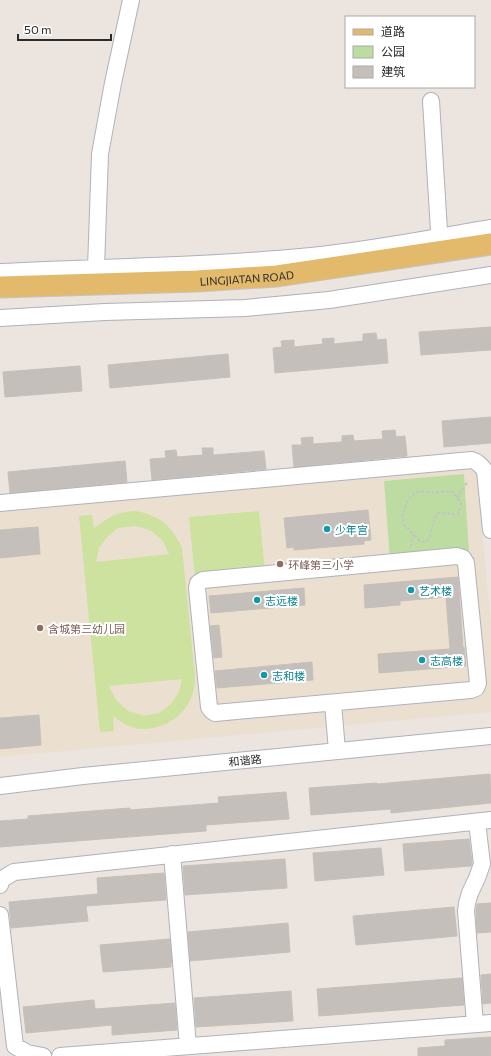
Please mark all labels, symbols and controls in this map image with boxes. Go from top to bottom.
scale bar [18,16,111,42]
legend [345,16,475,88]
text: 50 m [24,22,52,36]
text: 道路 [381,24,405,38]
text: 公园 [381,44,405,58]
text: 建筑 [381,64,405,78]
street label: LINGJIATAN ROAD [199,267,295,287]
place label: 少年宫 [335,523,368,536]
marker: 少年宫 [322,524,332,534]
place label: 环峰第三小学 [288,558,354,571]
marker: 环峰第三小学 [275,559,285,569]
place label: 艺术楼 [419,584,452,597]
marker: 艺术楼 [406,585,416,595]
place label: 志远楼 [265,594,298,607]
marker: 志远楼 [252,595,262,605]
place label: 含城第三幼儿园 [48,622,125,635]
marker: 含城第三幼儿园 [35,623,45,633]
place label: 志高楼 [430,654,463,667]
marker: 志高楼 [417,655,427,665]
place label: 志和楼 [272,669,305,682]
marker: 志和楼 [259,670,269,680]
street label: 和谐路 [228,752,262,768]

